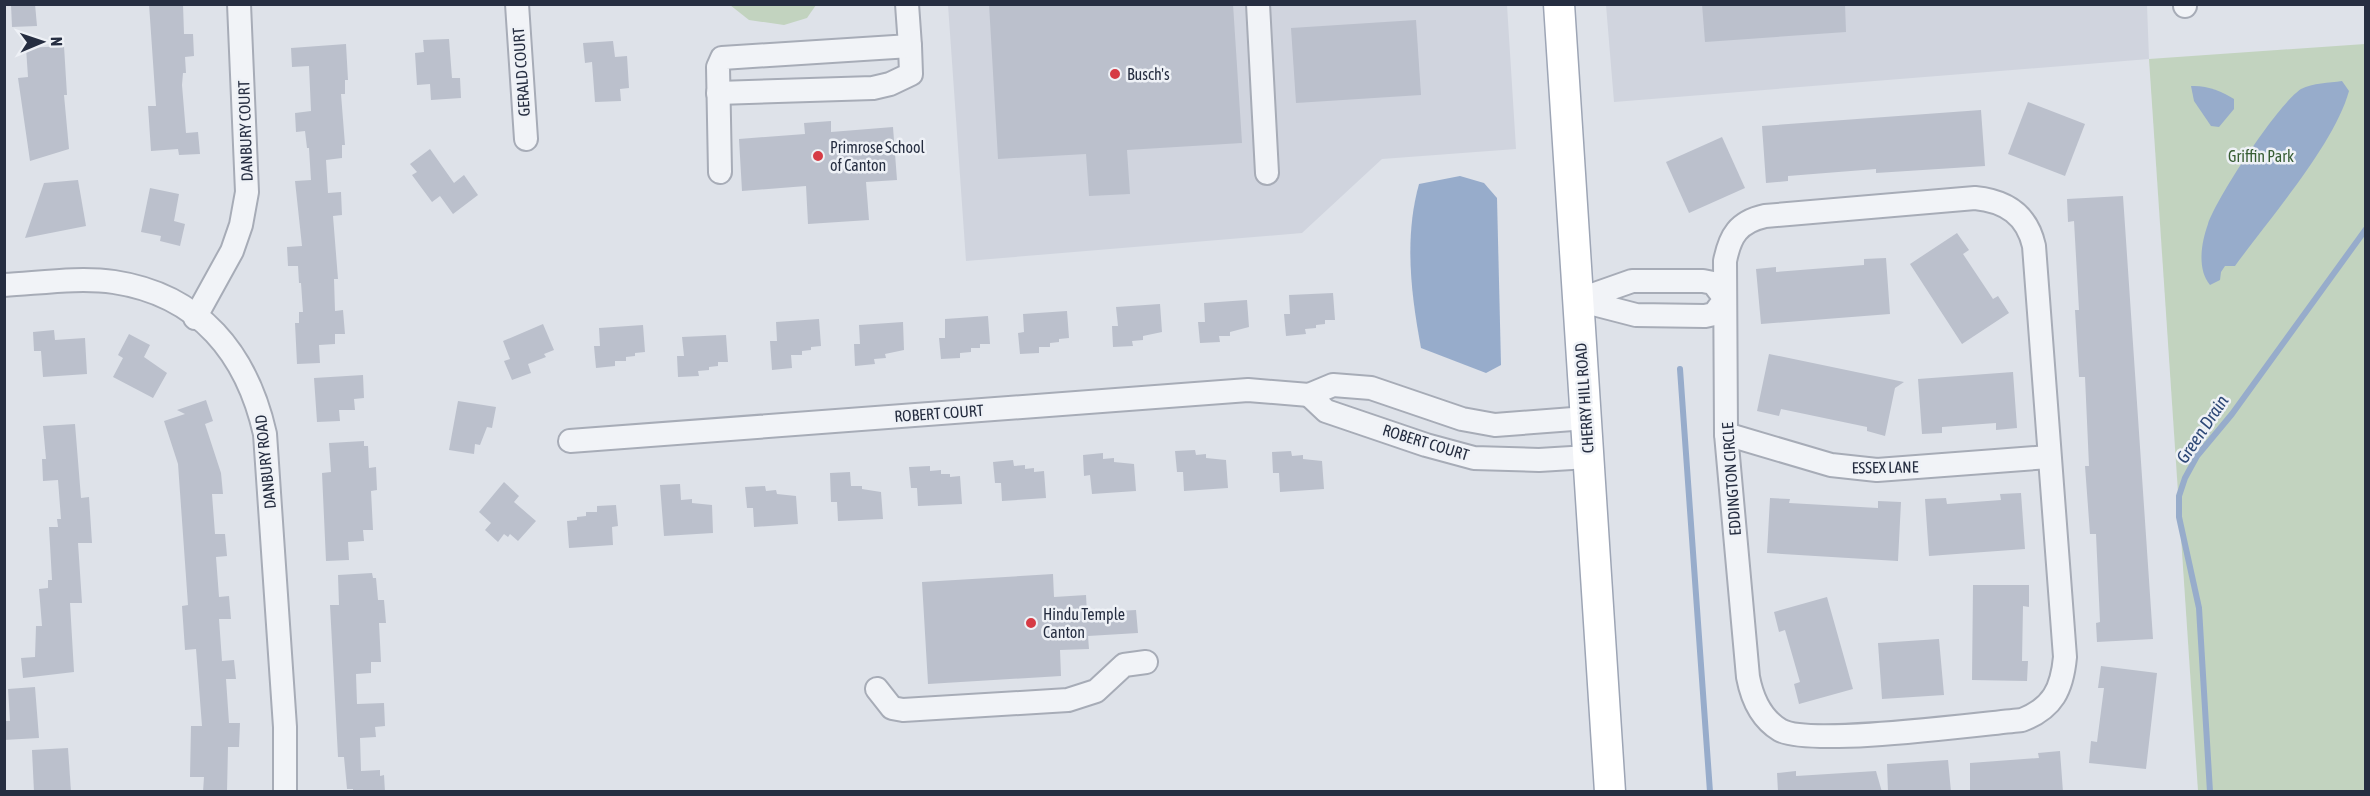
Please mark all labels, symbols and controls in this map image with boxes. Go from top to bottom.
north arrow [12,12,72,72]
street label: GERALD COURT [509,27,533,117]
text: N [48,36,66,47]
place label: Busch's [1127,65,1170,83]
marker: Busch's [1108,67,1122,81]
street label: DANBURY COURT [234,80,256,182]
place label: Primrose School of Canton [830,138,926,174]
park label: Griffin Park [2228,147,2294,165]
marker: Primrose School of Canton [811,149,825,163]
street label: CHERRY HILL ROAD [1571,342,1597,454]
water label: Green Drain [2172,391,2233,467]
street label: ROBERT COURT [894,401,984,425]
street label: DANBURY ROAD [251,414,279,510]
street label: ROBERT COURT [1381,420,1471,464]
street label: EDDINGTON CIRCLE [1718,421,1744,536]
street label: ESSEX LANE [1851,457,1919,477]
place label: Hindu Temple Canton [1043,605,1125,641]
marker: Hindu Temple Canton [1024,616,1038,630]

